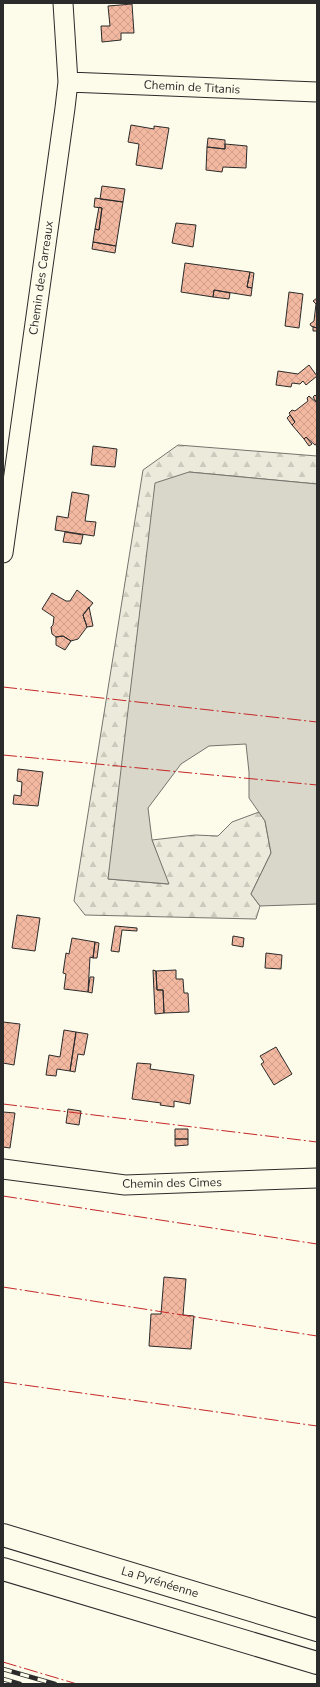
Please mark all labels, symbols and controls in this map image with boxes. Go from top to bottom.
street label: Chemin de Titanis [143,76,241,98]
street label: Chemin des Carreaux [25,219,57,336]
street label: Chemin des Cimes [122,1174,222,1192]
street label: La Pyrénéenne [119,1563,201,1601]

